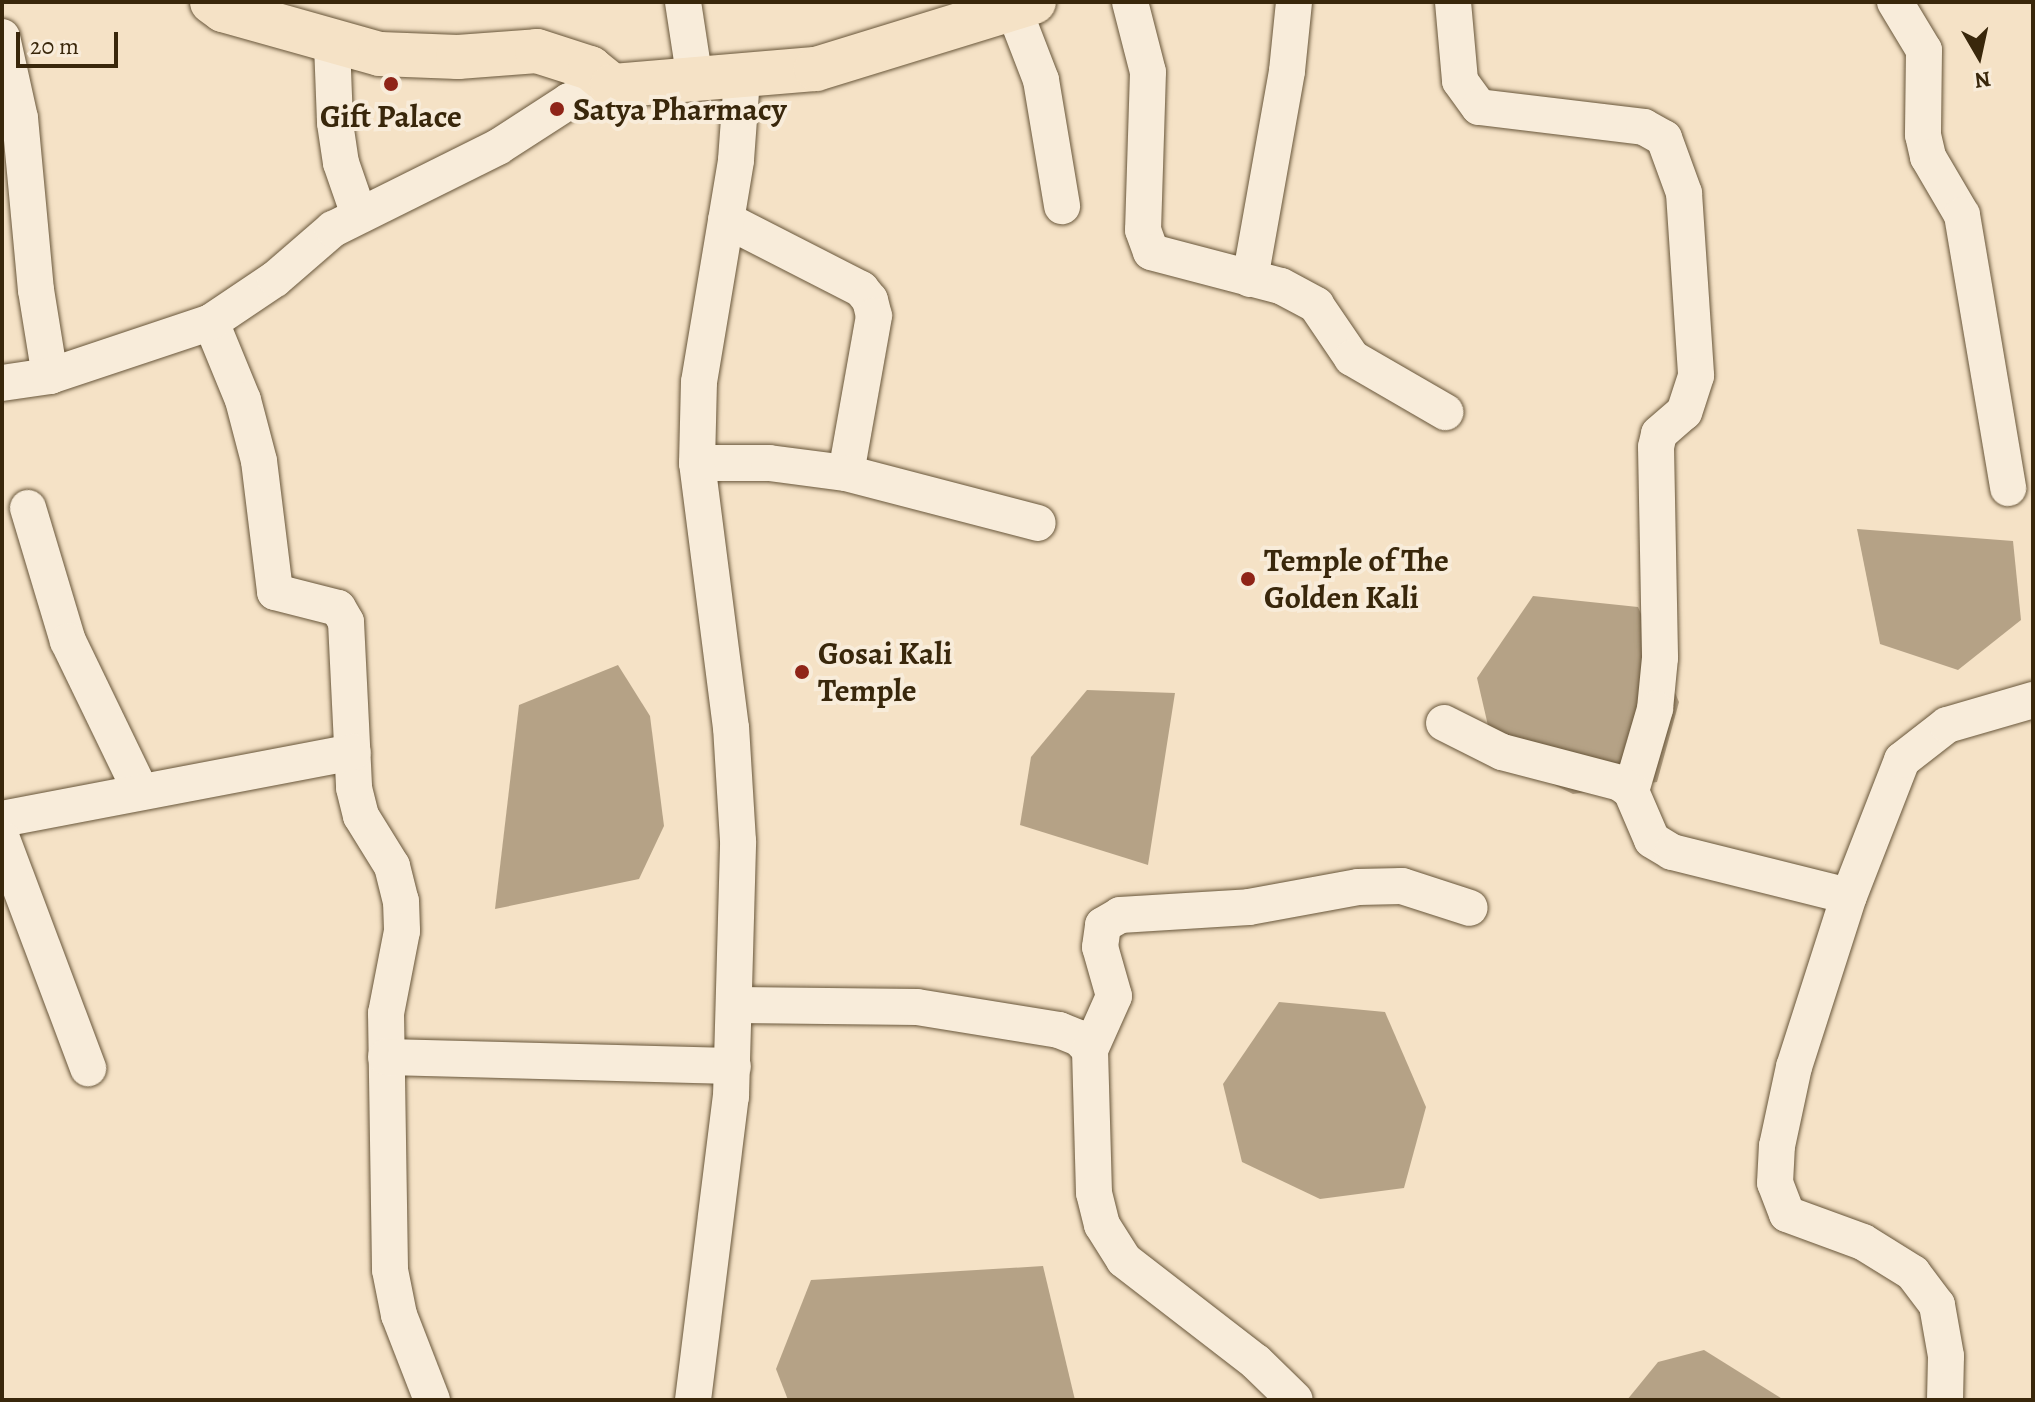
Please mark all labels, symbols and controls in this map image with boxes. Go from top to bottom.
scale bar [20,16,122,66]
north arrow [1939,16,2019,96]
text: 20 m [30,30,79,62]
text: N [1972,64,1993,96]
marker: Gift Palace [382,75,400,93]
place label: Satya Pharmacy [573,90,787,128]
place label: Gift Palace [320,97,462,135]
marker: Satya Pharmacy [548,100,566,118]
place label: Temple of The Golden Kali [1264,542,1449,617]
marker: Temple of The Golden Kali [1239,570,1257,588]
place label: Gosai Kali Temple [818,635,952,710]
marker: Gosai Kali Temple [793,663,811,681]

